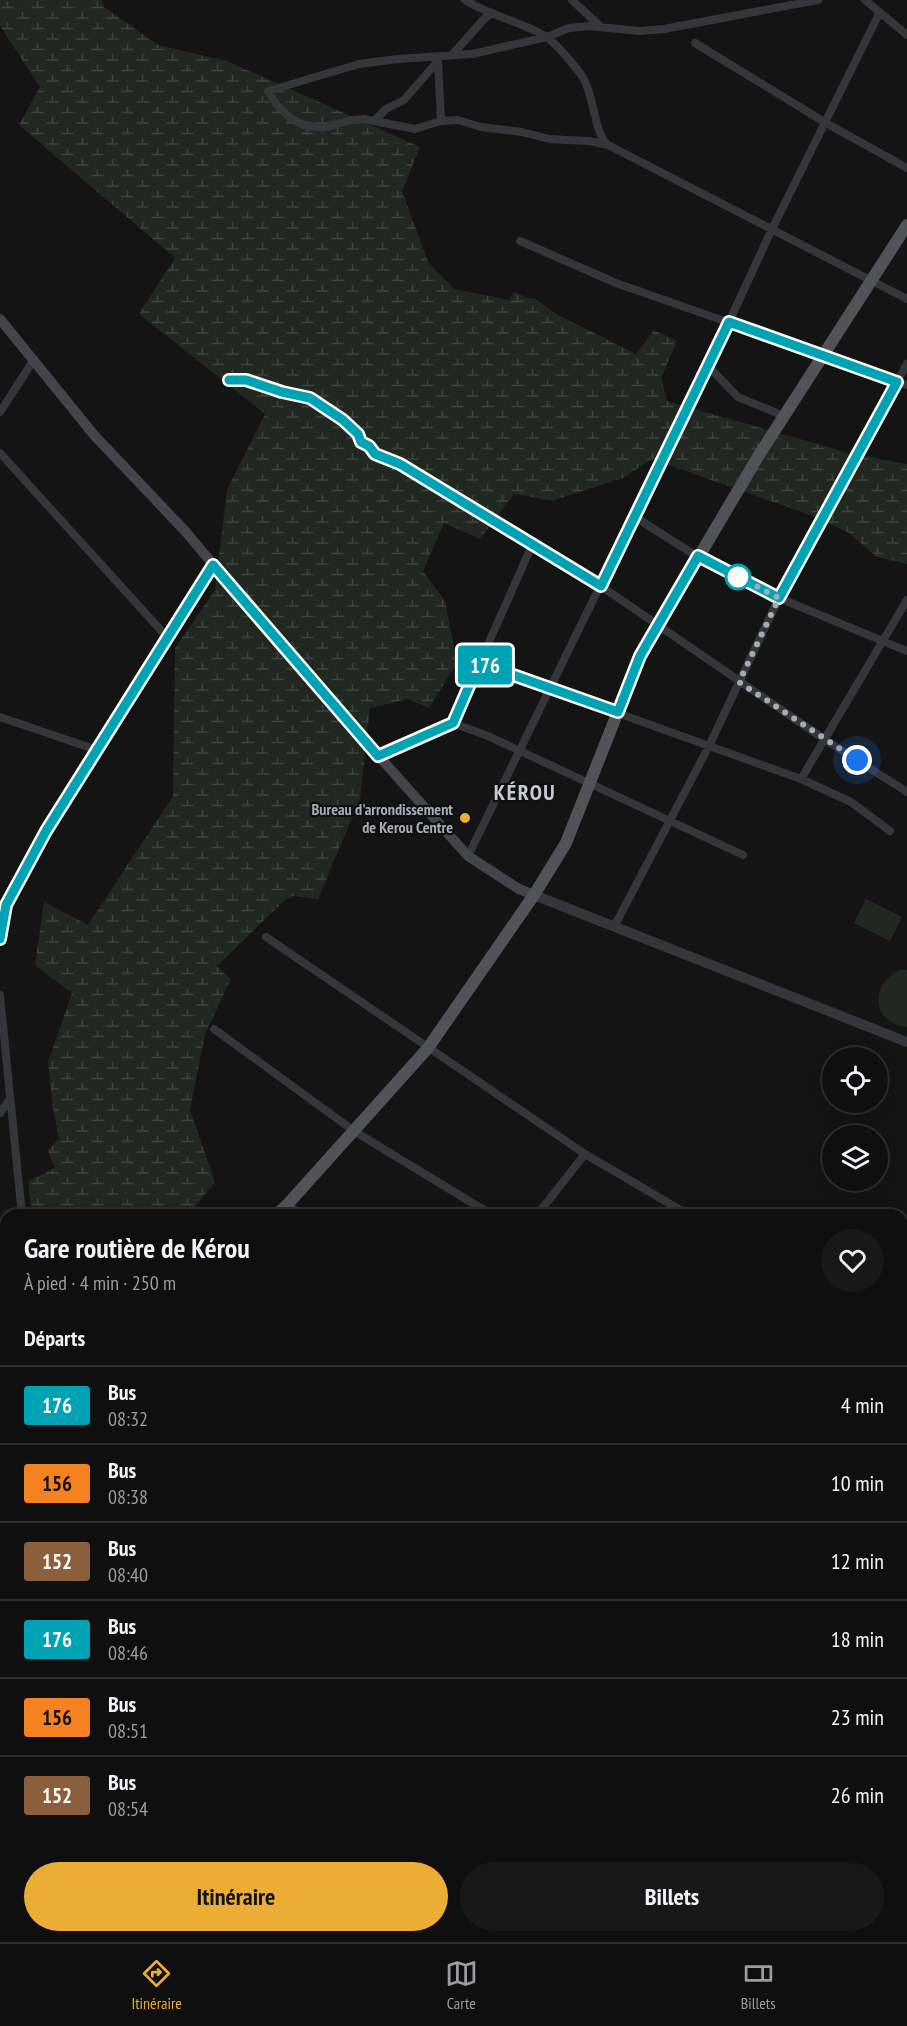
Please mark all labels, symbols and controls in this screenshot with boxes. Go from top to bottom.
unlabelled marker [725,564,751,590]
line badge: 176 [450,646,520,684]
text: 176 [470,652,500,679]
your location [842,745,872,775]
district label: KÉROU [494,778,556,806]
place label: Bureau d'arrondissement de Kerou Centre [312,799,453,837]
marker: Bureau d'arrondissement de Kerou Centre [458,811,472,825]
map controls [822,1047,888,1191]
button: locate [822,1047,888,1113]
button: layers [822,1125,888,1191]
text: Gare routière de Kérou [24,1229,250,1266]
button: heart [821,1229,884,1292]
text: À pied · 4 min · 250 m [24,1270,176,1296]
text: Départs [24,1324,85,1352]
text: Bus [108,1378,136,1406]
text: 4 min [841,1391,884,1419]
text: 176 [42,1392,72,1419]
text: 08:32 [108,1406,148,1432]
text: Bus [108,1456,136,1484]
text: 10 min [831,1469,884,1497]
text: 156 [42,1470,72,1497]
text: 08:38 [108,1484,148,1510]
text: Bus [108,1534,136,1562]
text: 12 min [831,1547,884,1575]
text: 152 [42,1548,72,1575]
text: 08:40 [108,1562,148,1588]
text: Bus [108,1612,136,1640]
text: 18 min [831,1625,884,1653]
text: 176 [42,1626,72,1653]
text: 08:46 [108,1640,148,1666]
text: Bus [108,1690,136,1718]
text: 23 min [831,1703,884,1731]
text: 156 [42,1704,72,1731]
text: 08:51 [108,1718,148,1744]
text: Bus [108,1768,136,1796]
text: 26 min [831,1781,884,1809]
text: 152 [42,1782,72,1809]
text: 08:54 [108,1796,148,1822]
button: Itinéraire [24,1862,448,1931]
button: Billets [460,1862,884,1931]
tab: Itinéraire [131,1957,182,2013]
tab: Carte [445,1957,478,2013]
tab: Billets [741,1957,776,2013]

